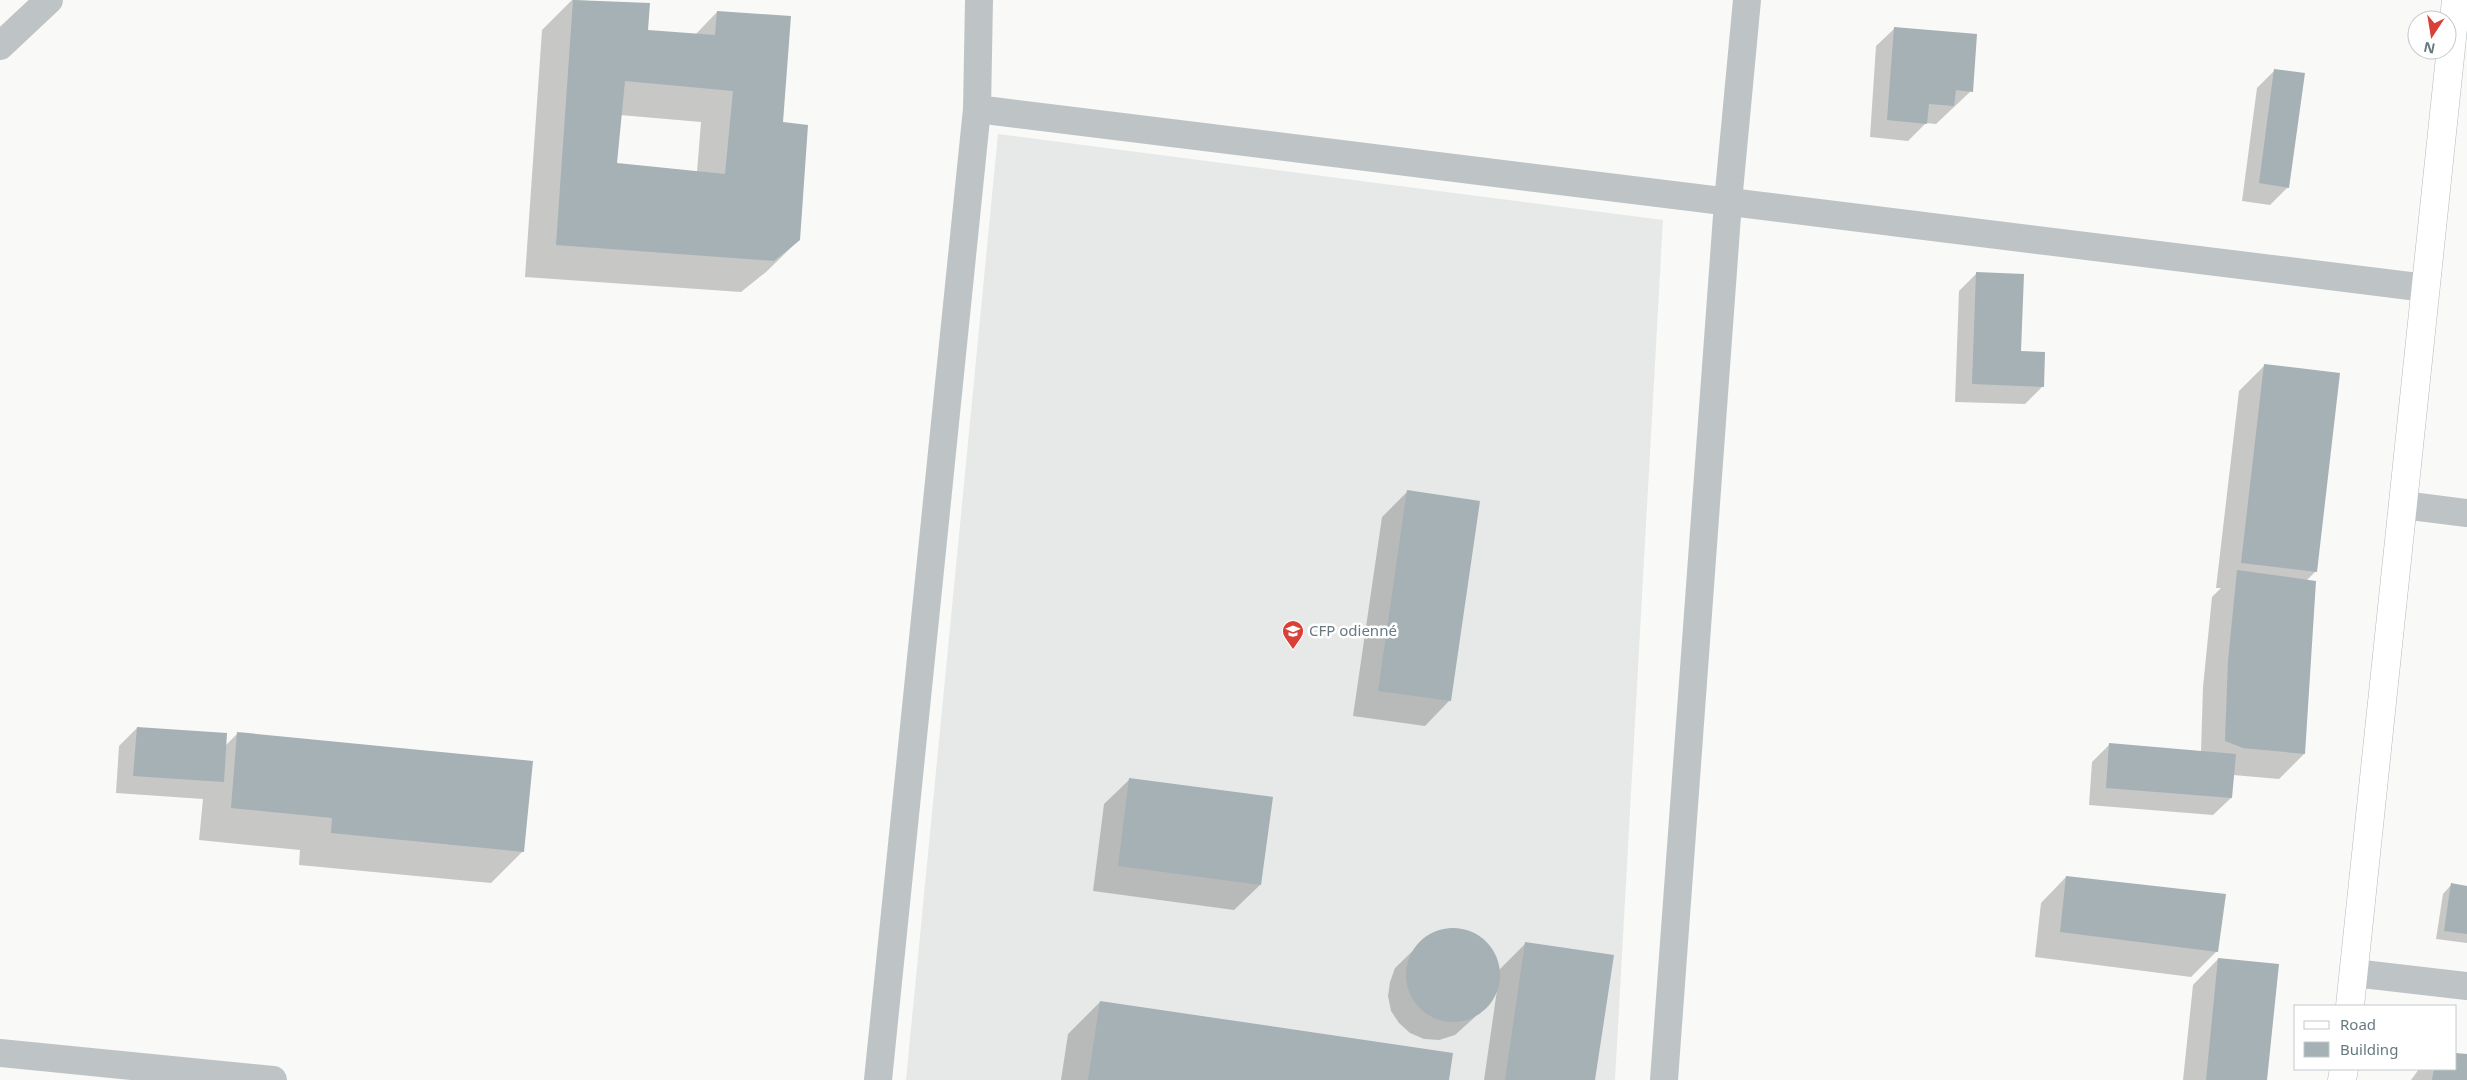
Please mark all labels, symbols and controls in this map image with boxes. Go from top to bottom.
north arrow [2407,10,2457,60]
text: N [2422,38,2437,59]
school or university icon: CFP odienné [1281,619,1305,650]
place label: CFP odienné [1309,620,1397,640]
legend [2294,1005,2457,1070]
text: Road [2340,1014,2376,1034]
text: Building [2340,1039,2398,1059]

